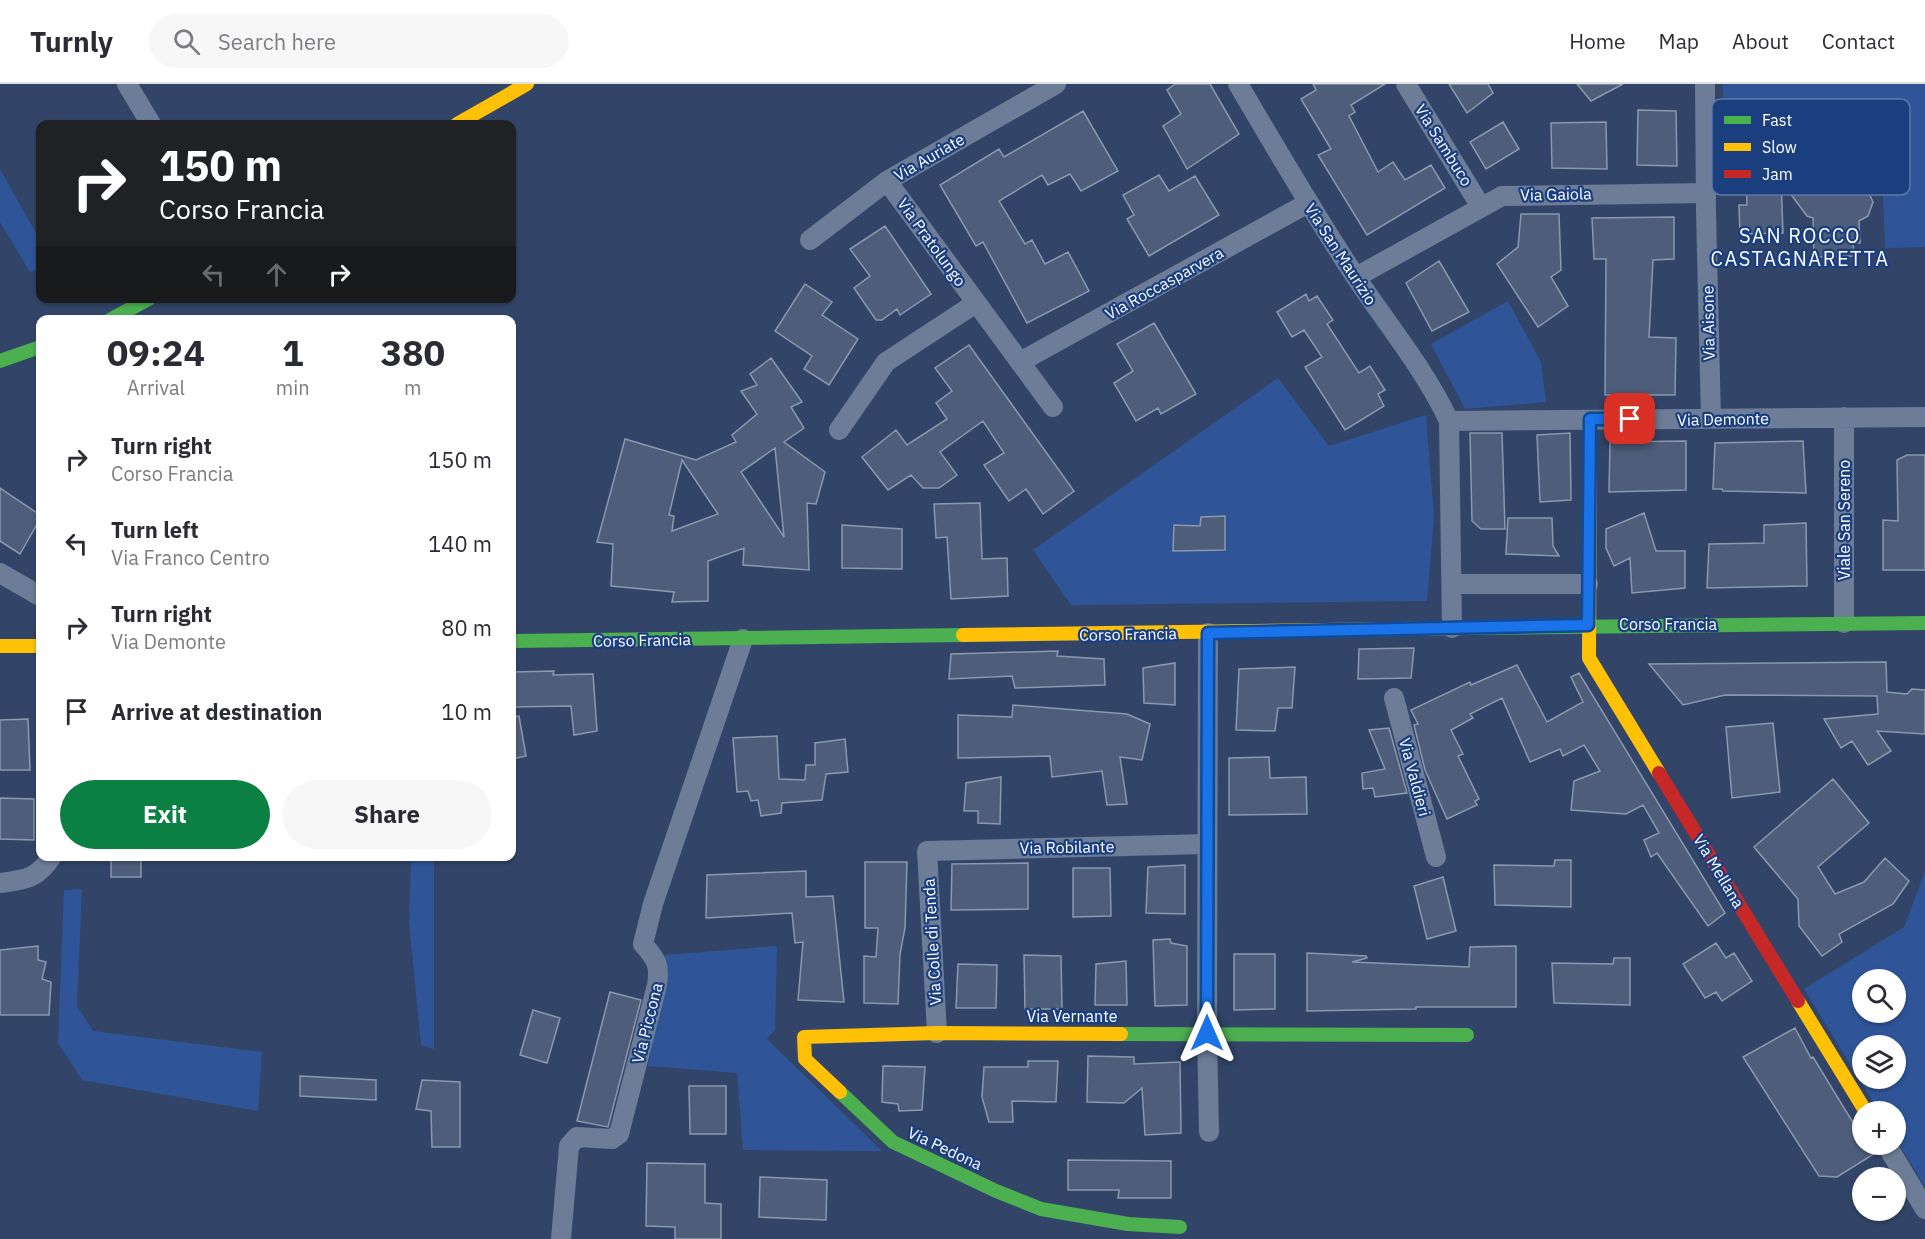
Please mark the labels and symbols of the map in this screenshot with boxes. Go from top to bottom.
legend [1712,99,1910,195]
street label: Via Sambuco [1411,100,1477,190]
text: Fast [1762,110,1792,130]
street label: Via Auriate [890,129,968,185]
text: Slow [1762,137,1797,157]
text: Jam [1762,164,1793,184]
street label: Via Gaiola [1520,183,1592,205]
street label: Via Pratolungo [893,194,971,290]
street label: Via San Maurizio [1301,199,1381,309]
district label: SAN ROCCO CASTAGNARETTA [1711,222,1889,272]
street label: Via Roccasparvera [1101,242,1227,324]
street label: Via Aisone [1697,285,1719,361]
pin [1604,393,1655,444]
street label: Via Demonte [1677,408,1769,430]
street label: Viale San Sereno [1834,460,1854,580]
street label: Corso Francia [1619,614,1717,634]
street label: Corso Francia [1079,623,1178,645]
street label: Corso Francia [593,629,692,651]
street label: Via Valdieri [1395,736,1435,818]
street label: Via Mellana [1689,830,1749,912]
street label: Via Robilante [1020,836,1115,858]
street label: Via Colle di Tenda [919,878,945,1006]
street label: Via Piccona [627,980,667,1065]
position arrow [1175,1001,1239,1065]
street label: Via Vernante [1026,1006,1118,1026]
street label: Via Pedona [904,1122,986,1174]

